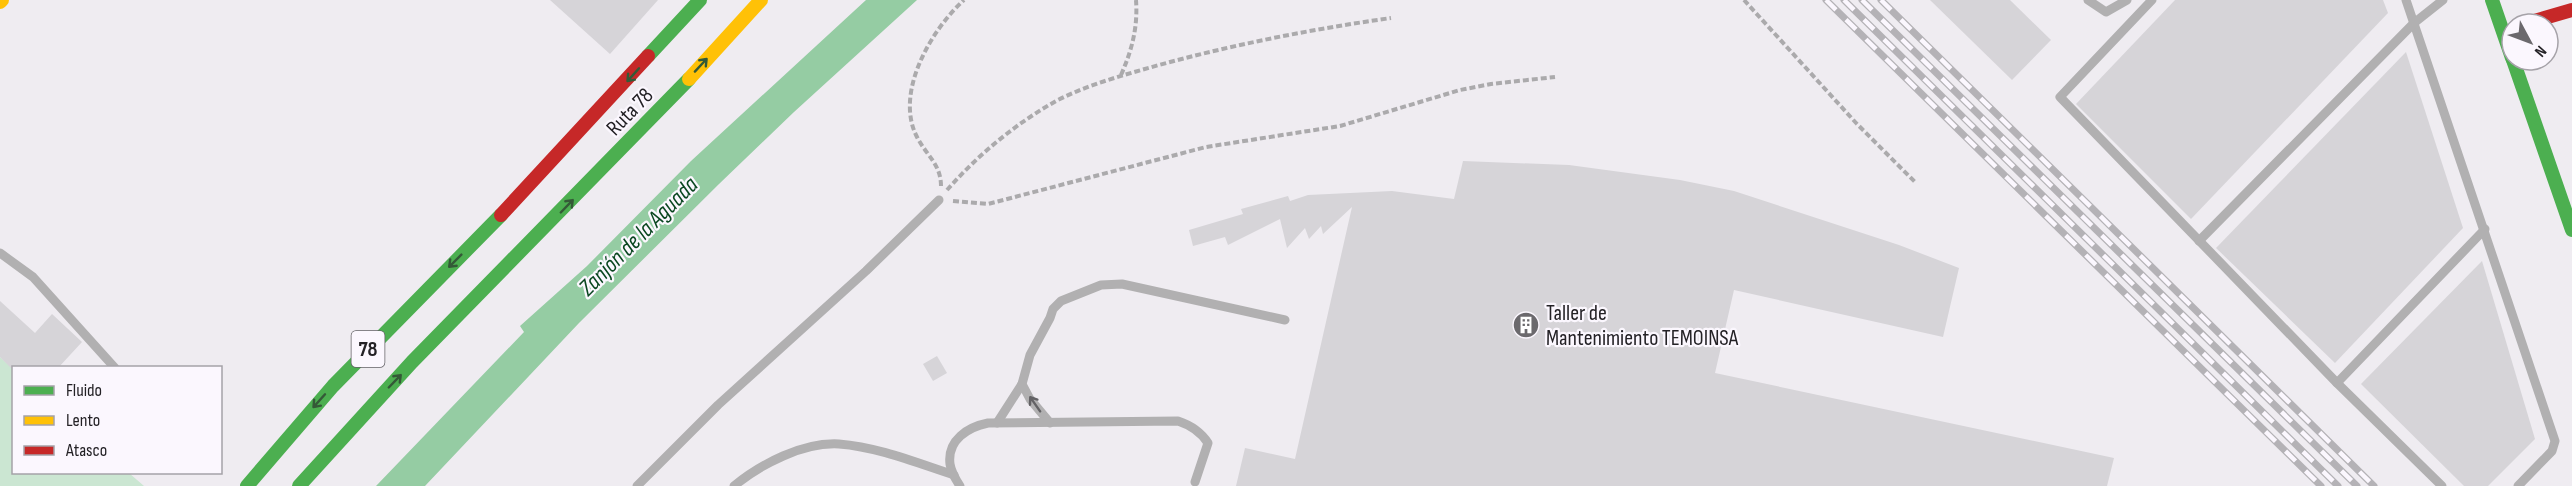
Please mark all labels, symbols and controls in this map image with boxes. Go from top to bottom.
north arrow [2500,12,2560,72]
text: N [2530,41,2550,60]
one-way arrow [694,58,708,73]
one-way arrow [626,67,640,82]
street label: Ruta 78 [601,82,659,142]
water label: Zanjón de la Aguada [572,170,704,303]
one-way arrow [559,199,573,214]
one-way arrow [448,254,463,269]
place label: Taller de Mantenimiento TEMOINSA [1546,300,1739,352]
building icon: Taller de Mantenimiento TEMOINSA [1511,310,1541,340]
road number: 78 [352,331,385,367]
legend [12,366,222,474]
one-way arrow [388,373,403,388]
text: Fluido [66,380,102,401]
one-way arrow [312,393,326,408]
one-way arrow [1029,397,1041,413]
text: Lento [66,410,100,431]
text: Atasco [65,440,107,461]

